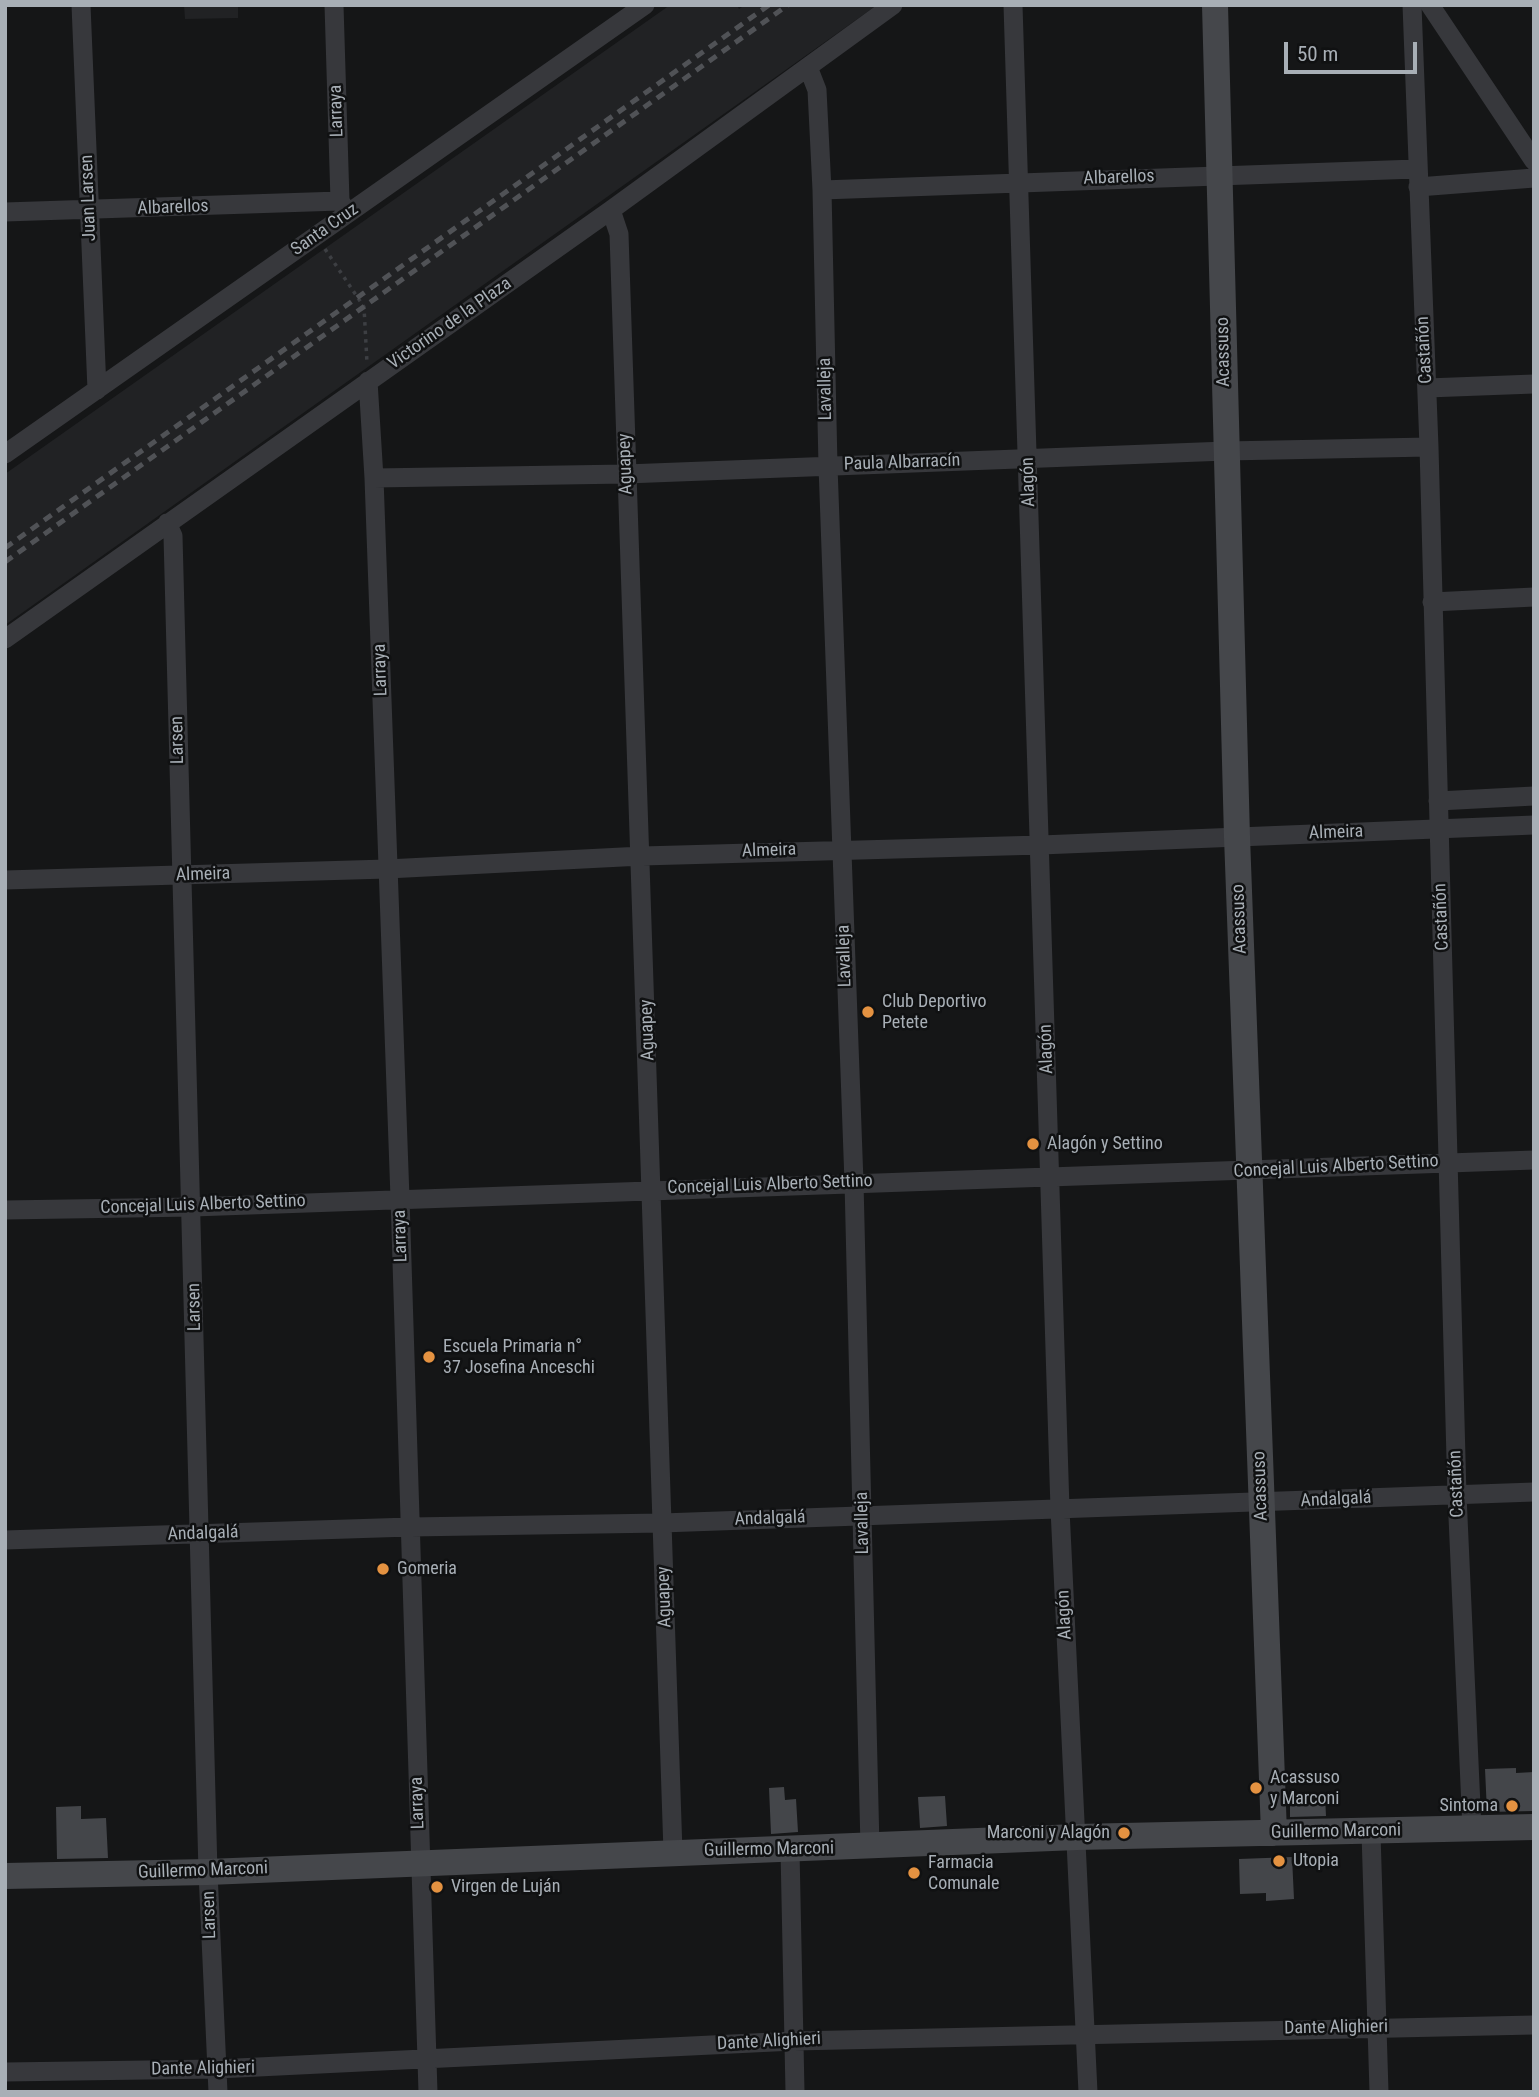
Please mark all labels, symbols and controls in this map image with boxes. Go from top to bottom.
scale bar [1287,28,1420,72]
text: 50 m [1297,42,1338,66]
street label: Larraya [325,85,349,137]
street label: Juan Larsen [77,154,101,242]
street label: Albarellos [1083,166,1155,190]
street label: Albarellos [137,196,209,220]
street label: Santa Cruz [287,199,363,261]
street label: Victorino de la Plaza [384,273,516,375]
street label: Castañón [1412,316,1438,384]
street label: Acassuso [1213,317,1235,387]
street label: Lavalleja [815,358,837,420]
street label: Aguapey [614,433,638,495]
street label: Paula Albarracín [843,450,961,476]
street label: Alagón [1017,457,1041,507]
street label: Larraya [369,644,393,696]
street label: Larsen [167,716,189,764]
street label: Almeira [1308,821,1364,845]
street label: Almeira [741,839,797,863]
street label: Almeira [175,863,231,887]
street label: Castañón [1430,883,1454,951]
street label: Acassuso [1228,884,1252,954]
street label: Lavalleja [833,924,857,988]
place label: Club Deportivo Petete [882,991,987,1034]
street label: Aguapey [636,999,660,1061]
marker: Club Deportivo Petete [860,1004,876,1020]
street label: Alagón [1035,1024,1059,1074]
place label: Alagón y Settino [1047,1133,1163,1155]
marker: Alagón y Settino [1025,1136,1041,1152]
street label: Concejal Luis Alberto Settino [1233,1151,1439,1183]
street label: Concejal Luis Alberto Settino [667,1171,873,1199]
street label: Concejal Luis Alberto Settino [100,1191,306,1219]
street label: Larraya [389,1210,413,1262]
street label: Larsen [184,1283,206,1331]
place label: Escuela Primaria n° 37 Josefina Anceschi [443,1336,595,1378]
marker: Escuela Primaria n° 37 Josefina Anceschi [421,1349,437,1365]
street label: Castañón [1445,1450,1469,1518]
street label: Acassuso [1249,1451,1273,1521]
street label: Andalgalá [1300,1487,1372,1513]
street label: Lavalleja [852,1492,874,1554]
street label: Andalgalá [734,1507,806,1531]
street label: Andalgalá [167,1522,239,1546]
place label: Gomeria [397,1558,457,1580]
marker: Gomeria [375,1561,391,1577]
street label: Aguapey [653,1566,677,1628]
street label: Alagón [1053,1590,1077,1640]
place label: Acassuso y Marconi [1270,1767,1340,1810]
street label: Larraya [406,1777,430,1829]
marker: Acassuso y Marconi [1248,1780,1264,1796]
place label: Sintoma [1439,1795,1498,1817]
marker: Sintoma [1504,1798,1520,1814]
street label: Guillermo Marconi [1271,1820,1401,1844]
place label: Marconi y Alagón [987,1822,1110,1844]
marker: Marconi y Alagón [1116,1825,1132,1841]
street label: Guillermo Marconi [704,1838,834,1862]
place label: Utopia [1293,1850,1339,1872]
place label: Farmacia Comunale [928,1852,999,1895]
marker: Utopia [1271,1853,1287,1869]
street label: Guillermo Marconi [138,1858,268,1884]
marker: Farmacia Comunale [906,1865,922,1881]
place label: Virgen de Luján [451,1876,560,1898]
marker: Virgen de Luján [429,1879,445,1895]
street label: Larsen [198,1891,222,1939]
street label: Dante Alighieri [1284,2016,1388,2040]
street label: Dante Alighieri [717,2028,821,2056]
street label: Dante Alighieri [151,2057,255,2081]

